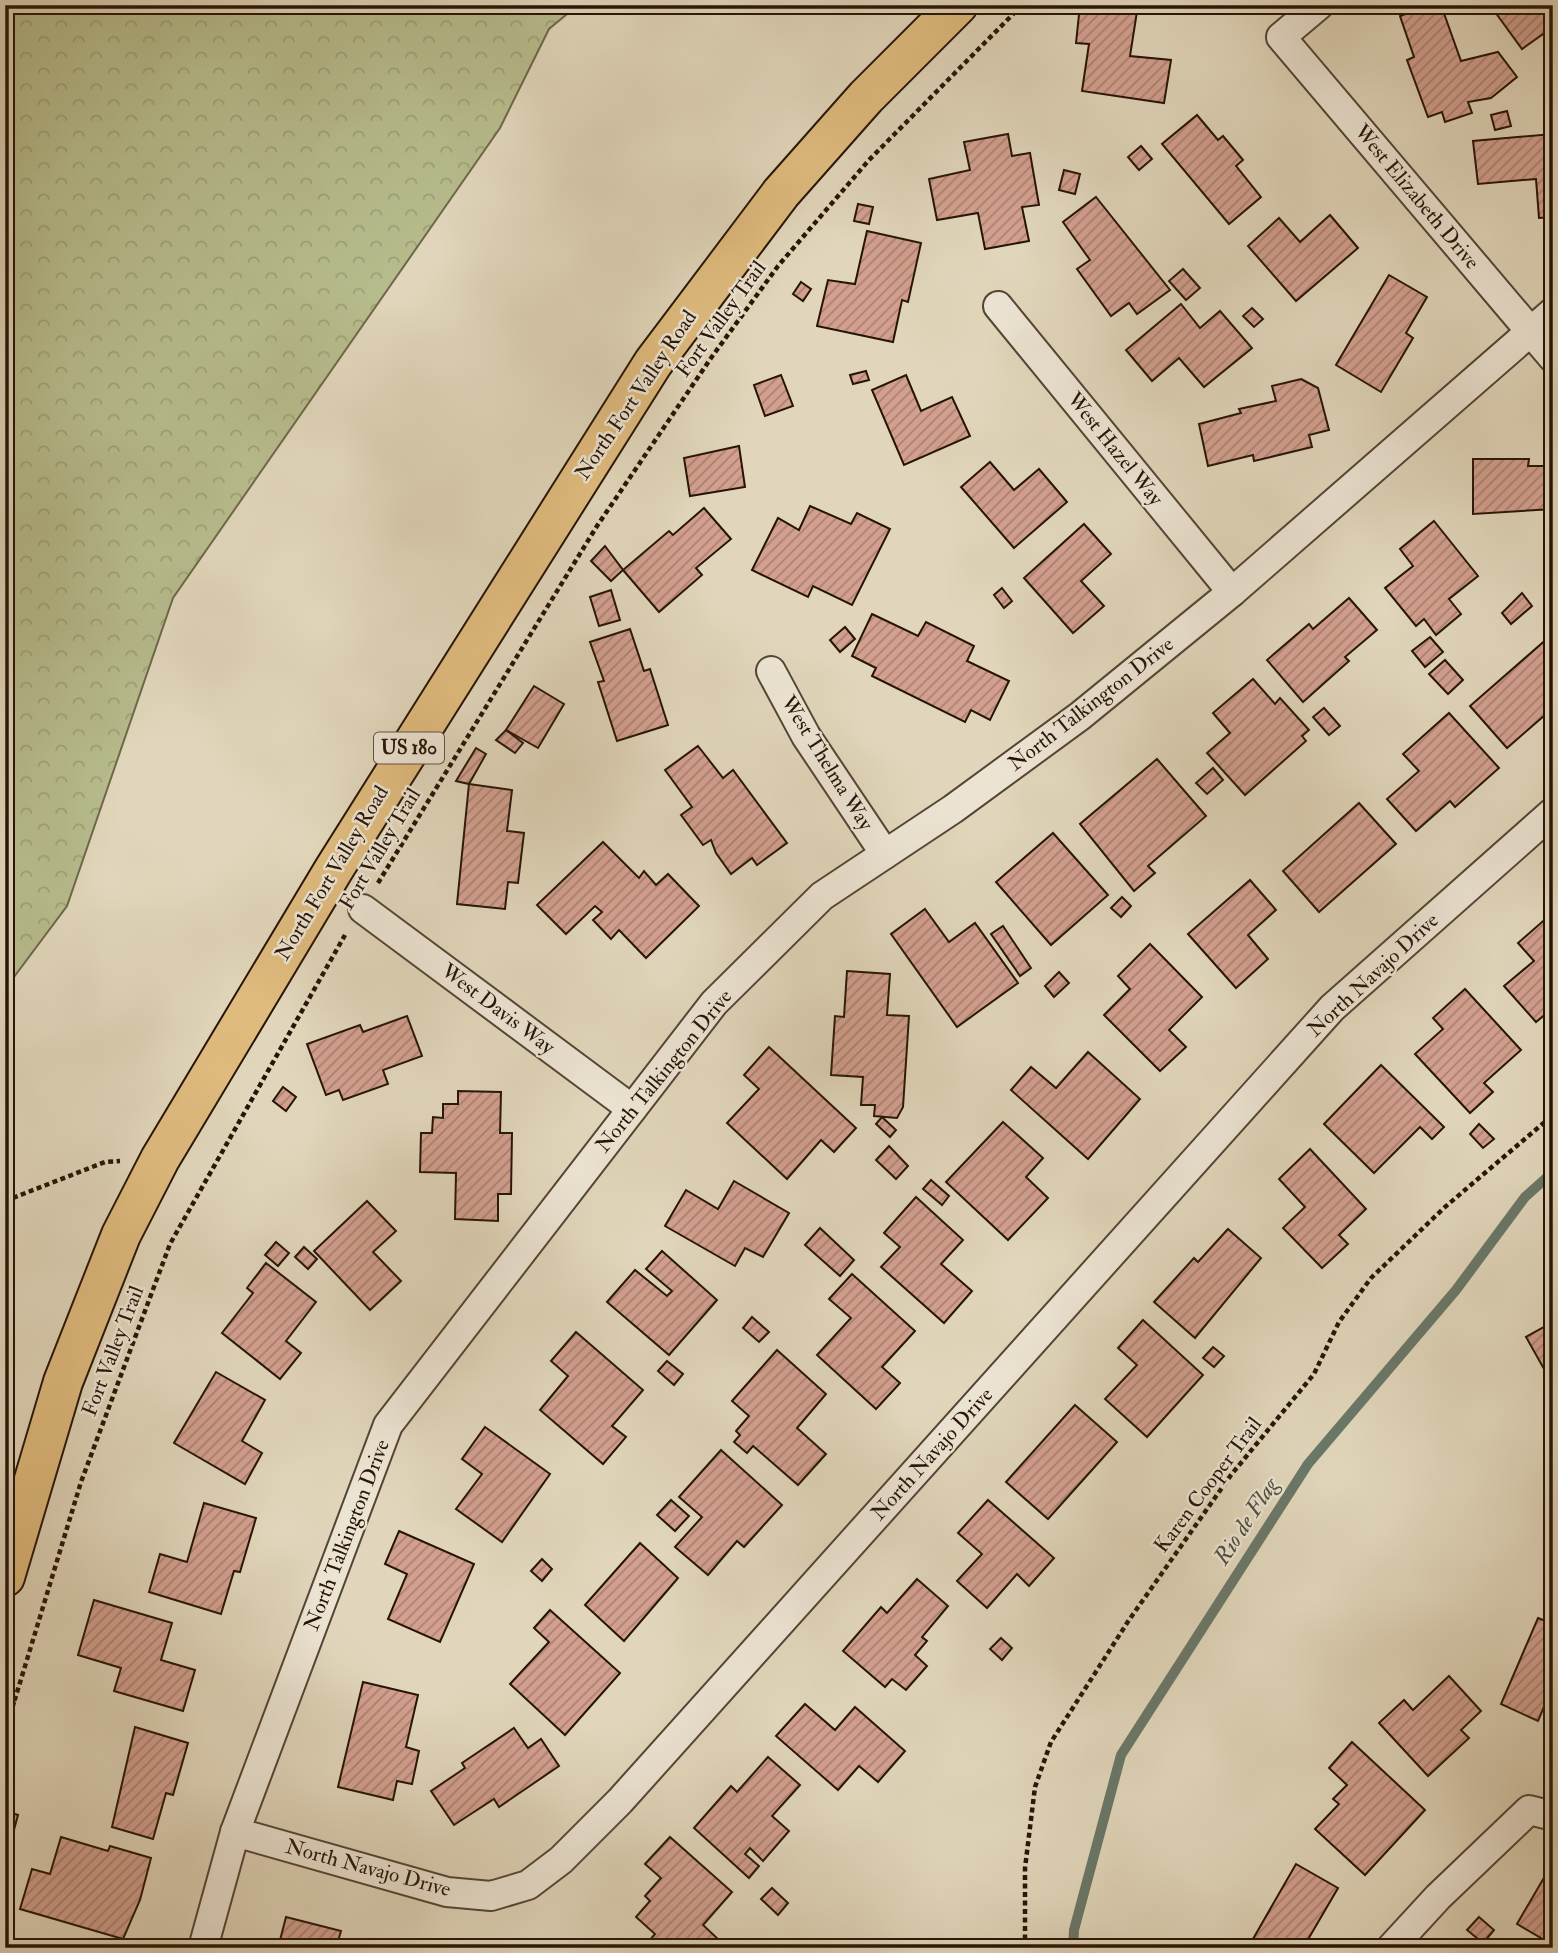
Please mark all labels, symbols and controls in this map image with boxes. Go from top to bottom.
street label: West Elizabeth Drive [1348,118,1486,275]
street label: Fort Valley Trail [670,255,773,383]
street label: North Fort Valley Road [569,304,703,485]
street label: West Hazel Way [1060,386,1170,512]
street label: North Talkington Drive [1003,631,1179,777]
street label: West Thelma Way [774,690,880,836]
road number: US 180 [374,733,444,764]
street label: North Fort Valley Road [269,780,395,965]
street label: Fort Valley Trail [333,783,427,915]
street label: North Navajo Drive [1302,907,1445,1043]
street label: West Davis Way [435,957,561,1061]
street label: North Talkington Drive [590,984,738,1158]
street label: Fort Valley Trail [76,1281,150,1420]
street label: North Navajo Drive [865,1382,999,1526]
street label: Karen Cooper Trail [1148,1411,1268,1558]
street label: North Talkington Drive [298,1435,396,1634]
water label: Rio de Flag [1207,1471,1286,1571]
street label: North Navajo Drive [282,1833,454,1903]

